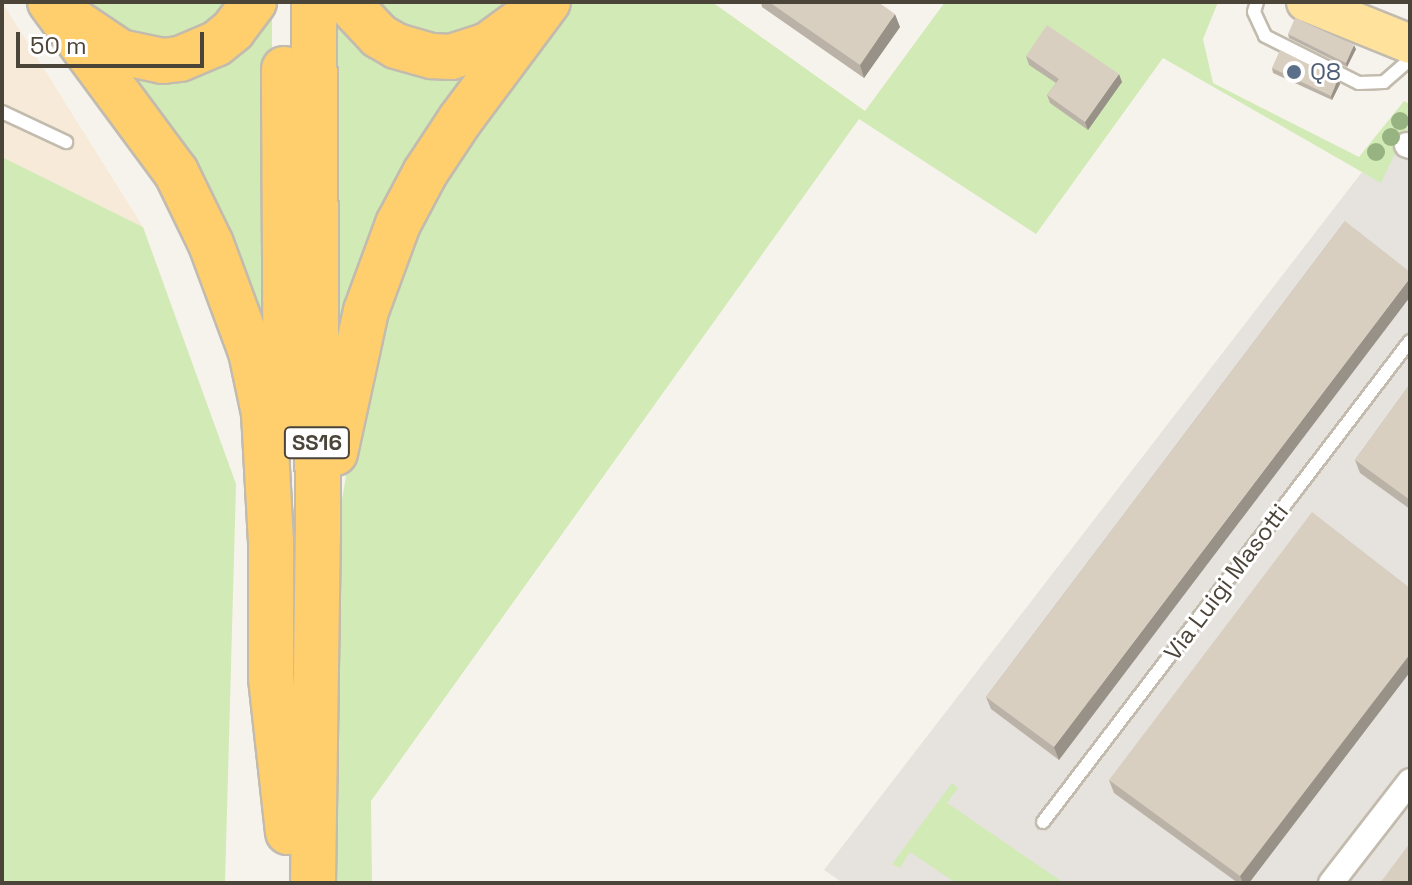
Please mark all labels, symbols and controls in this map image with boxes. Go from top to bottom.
scale bar [20,16,208,66]
text: 50 m [30,30,87,61]
place label: Q8 [1310,58,1341,86]
marker: Q8 [1285,63,1303,81]
road number: SS16 [283,425,351,461]
street label: Via Luigi Masotti [1158,498,1294,666]

